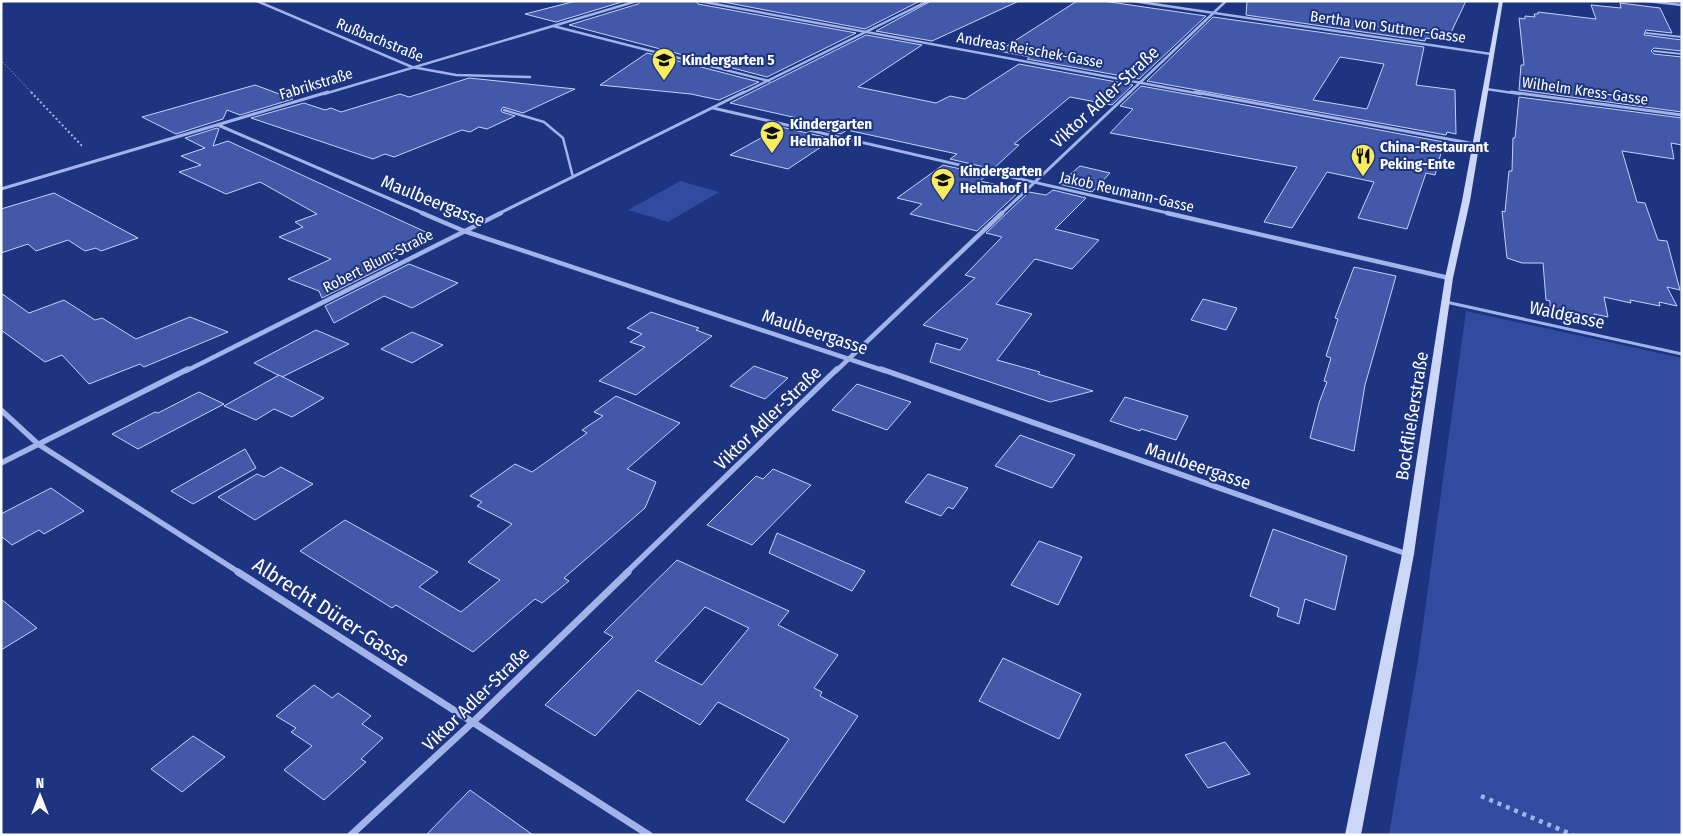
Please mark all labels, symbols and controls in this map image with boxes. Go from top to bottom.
street label: Bertha von Suttner-Gasse [1309,7,1467,47]
street label: Rußbachstraße [334,14,426,66]
street label: Andreas Reischek-Gasse [955,28,1105,72]
street label: Viktor Adler-Straße [1046,41,1164,153]
school or university icon: Kindergarten 5 [651,47,677,81]
place label: Kindergarten 5 [682,51,775,69]
street label: Fabrikstraße [277,64,355,104]
street label: Wilhelm Kress-Gasse [1521,73,1649,109]
place label: Kindergarten Helmahof II [790,115,872,150]
school or university icon: Kindergarten Helmahof II [759,120,785,154]
place label: China-Restaurant Peking-Ente [1380,138,1489,173]
restaurant icon: China-Restaurant Peking-Ente [1350,143,1376,177]
place label: Kindergarten Helmahof I [960,162,1042,197]
school or university icon: Kindergarten Helmahof I [930,167,956,201]
street label: Jakob Reumann-Gasse [1058,168,1196,216]
street label: Maulbeergasse [378,170,488,232]
street label: Robert Blum-Straße [320,225,436,297]
street label: Waldgasse [1527,296,1607,334]
street label: Maulbeergasse [759,305,871,360]
street label: Bockfließerstraße [1391,350,1433,482]
street label: Viktor Adler-Straße [710,361,826,474]
street label: Maulbeergasse [1142,438,1254,494]
street label: Albrecht Dürer-Gasse [248,552,414,672]
street label: Viktor Adler-Straße [418,642,534,755]
north arrow [15,771,65,821]
text: N [36,775,44,792]

